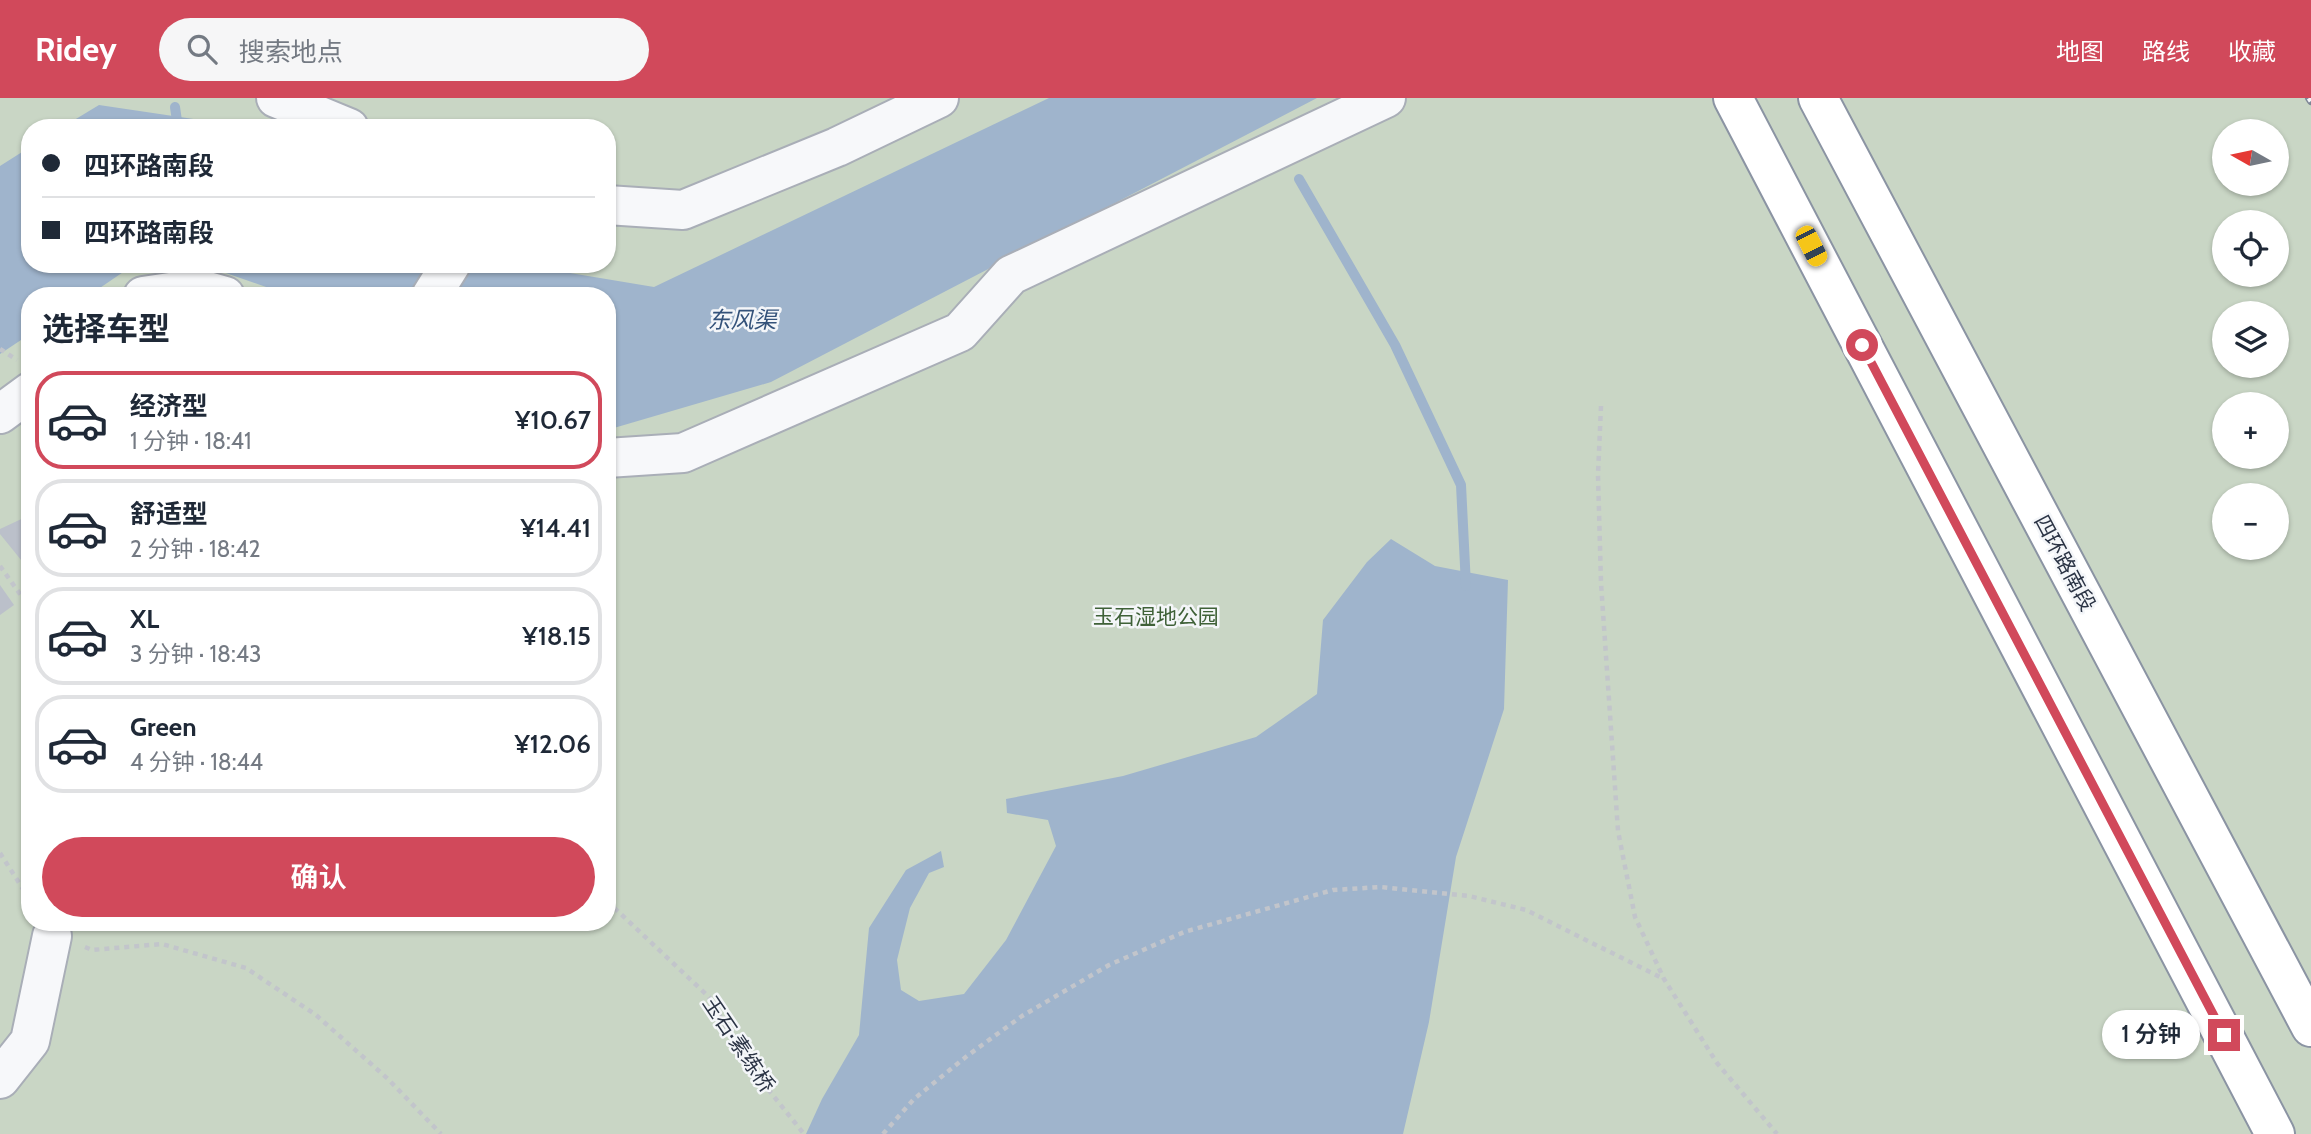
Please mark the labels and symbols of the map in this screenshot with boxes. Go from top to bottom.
north arrow [2212,119,2289,196]
car [1793,223,1830,269]
water label: 东风渠 [708,306,780,334]
route start [1846,329,1878,361]
street label: 四环路南段 [2029,511,2101,615]
park label: 玉石湿地公园 [1093,604,1219,629]
street label: 玉石·素练桥 [698,991,780,1097]
callout: 1 分钟 [2102,1010,2200,1060]
route end [2208,1019,2240,1051]

